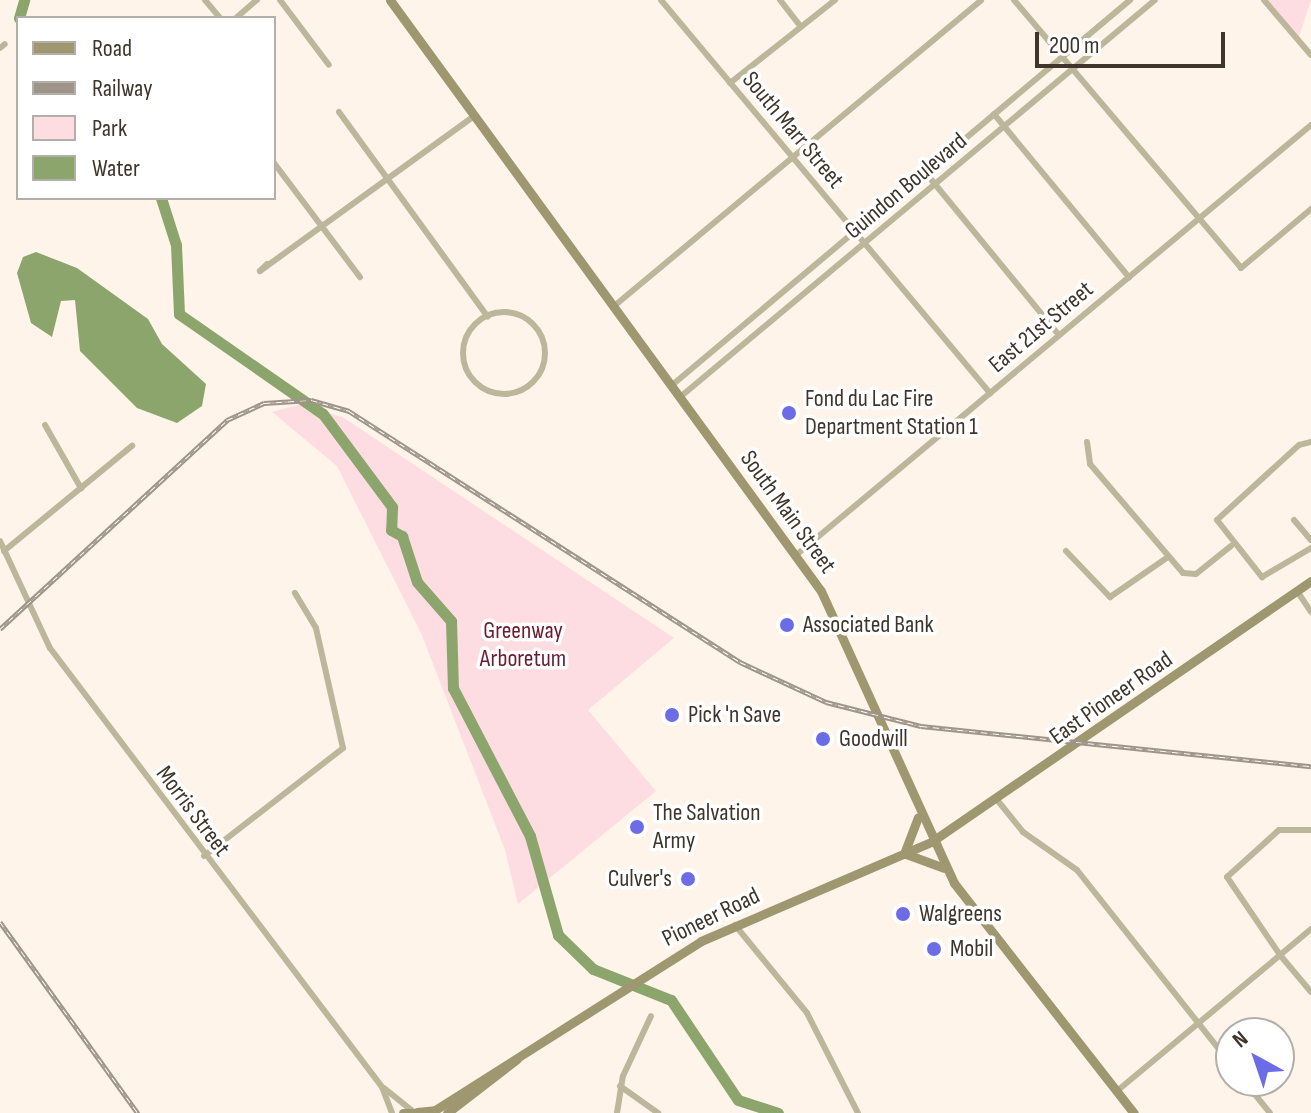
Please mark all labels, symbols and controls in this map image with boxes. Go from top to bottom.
legend [16,16,276,200]
scale bar [1039,16,1229,66]
text: 200 m [1049,31,1100,60]
text: Road [92,34,132,63]
street label: South Marr Street [736,66,850,194]
text: Railway [92,74,152,103]
text: Park [92,114,127,143]
street label: Guindon Boulevard [839,127,973,245]
text: Water [92,154,140,183]
street label: East 21st Street [983,275,1099,379]
place label: Fond du Lac Fire Department Station 1 [805,385,978,441]
marker: Fond du Lac Fire Department Station 1 [780,404,798,422]
street label: South Main Street [734,445,842,579]
place label: Associated Bank [803,611,934,639]
marker: Associated Bank [778,616,796,634]
park label: Greenway Arboretum [480,617,566,673]
street label: East Pioneer Road [1044,645,1178,751]
place label: Pick 'n Save [688,701,781,729]
marker: Pick 'n Save [663,706,681,724]
place label: Goodwill [839,725,908,753]
marker: Goodwill [814,730,832,748]
street label: Morris Street [150,760,236,862]
place label: The Salvation Army [653,799,760,855]
marker: The Salvation Army [628,818,646,836]
place label: Culver's [608,865,672,893]
marker: Culver's [679,870,697,888]
street label: Pioneer Road [658,881,764,953]
place label: Walgreens [919,900,1002,928]
marker: Walgreens [894,905,912,923]
place label: Mobil [950,935,993,963]
marker: Mobil [925,940,943,958]
north arrow [1215,1017,1295,1097]
text: N [1227,1026,1254,1054]

